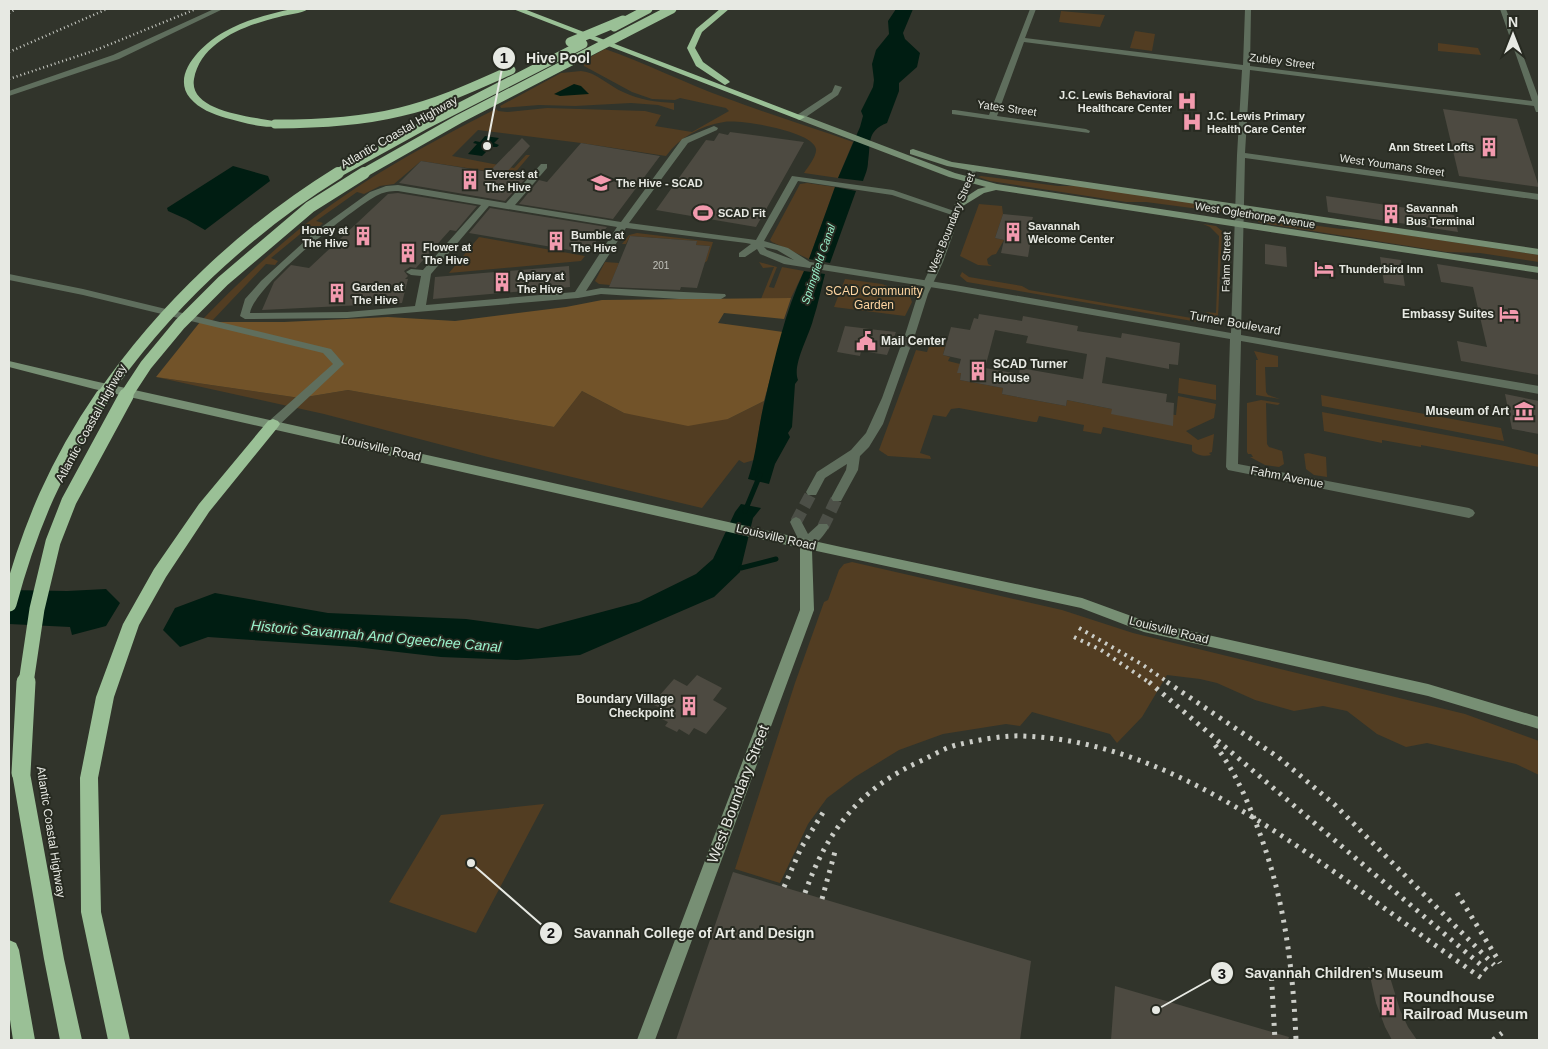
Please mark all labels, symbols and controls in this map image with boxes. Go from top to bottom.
north arrow [1488,10,1538,60]
text: N [1508,14,1518,30]
callout: Hive Pool [492,43,600,72]
text: 1 [500,49,508,66]
text: Hive Pool [526,50,590,66]
street label: Zubley Street [1249,51,1315,71]
place label: J.C. Lewis Behavioral Healthcare Center [1059,89,1173,114]
hospital icon: J.C. Lewis Behavioral Healthcare Center [1176,90,1198,112]
street label: Atlantic Coastal Highway [338,93,460,171]
street label: Yates Street [977,98,1037,118]
place label: J.C. Lewis Primary Health Care Center [1207,110,1307,135]
hospital icon: J.C. Lewis Primary Health Care Center [1181,111,1203,133]
building icon: Ann Street Lofts [1478,136,1500,158]
place label: Ann Street Lofts [1388,141,1474,153]
street label: West Youmans Street [1339,152,1445,178]
place label: Everest at The Hive [485,168,538,193]
building icon: Everest at The Hive [459,169,481,191]
street label: West Boundary Street [925,171,977,275]
school or university icon: The Hive - SCAD [590,172,612,194]
place label: The Hive - SCAD [616,177,703,189]
street label: West Oglethorpe Avenue [1194,200,1316,230]
sports icon: SCAD Fit [692,202,714,224]
place label: Savannah Bus Terminal [1406,202,1475,227]
building icon: Savannah Bus Terminal [1380,203,1402,225]
place label: SCAD Fit [718,207,766,219]
place label: Savannah Welcome Center [1028,220,1115,245]
building icon: Savannah Welcome Center [1002,221,1024,243]
water label: Springfield Canal [799,222,837,306]
place label: Honey at The Hive [302,224,348,249]
building icon: Honey at The Hive [352,225,374,247]
place label: Bumble at The Hive [571,229,625,254]
building icon: Bumble at The Hive [545,230,567,252]
street label: Fahm Street [1219,232,1233,292]
place label: Flower at The Hive [423,241,472,266]
building icon: Flower at The Hive [397,242,419,264]
hotel icon: Thunderbird Inn [1313,258,1335,280]
house number: 201 [653,260,670,271]
place label: Thunderbird Inn [1339,263,1424,275]
place label: Apiary at The Hive [517,270,564,295]
building icon: Apiary at The Hive [491,271,513,293]
place label: Garden at The Hive [352,281,404,306]
building icon: Garden at The Hive [326,282,348,304]
park label: SCAD Community Garden [825,284,923,312]
hotel icon: Embassy Suites [1498,303,1520,325]
place label: Embassy Suites [1402,307,1494,321]
street label: Turner Boulevard [1188,308,1282,338]
public building icon: Mail Center [855,330,877,352]
place label: Mail Center [881,334,946,348]
place label: SCAD Turner House [993,357,1068,385]
building icon: SCAD Turner House [967,360,989,382]
street label: Atlantic Coastal Highway [53,362,129,484]
museum icon: Museum of Art [1513,400,1535,422]
place label: Museum of Art [1425,404,1509,418]
street label: Louisville Road [340,432,422,464]
street label: Fahm Avenue [1249,463,1325,491]
street label: Louisville Road [735,521,817,553]
street label: Louisville Road [1128,613,1210,647]
water label: Historic Savannah And Ogeechee Canal [250,617,503,655]
place label: Boundary Village Checkpoint [576,692,674,720]
building icon: Boundary Village Checkpoint [678,695,700,717]
street label: West Boundary Street [703,722,772,865]
street label: Atlantic Coastal Highway [34,765,68,899]
callout: Savannah College of Art and Design [539,918,825,947]
text: 2 [547,924,555,941]
text: Savannah College of Art and Design [574,925,814,941]
callout: Savannah Children's Museum [1210,959,1453,988]
text: 3 [1218,965,1226,982]
text: Savannah Children's Museum [1245,965,1443,981]
place label: Roundhouse Railroad Museum [1403,988,1528,1022]
building icon: Roundhouse Railroad Museum [1377,995,1399,1017]

